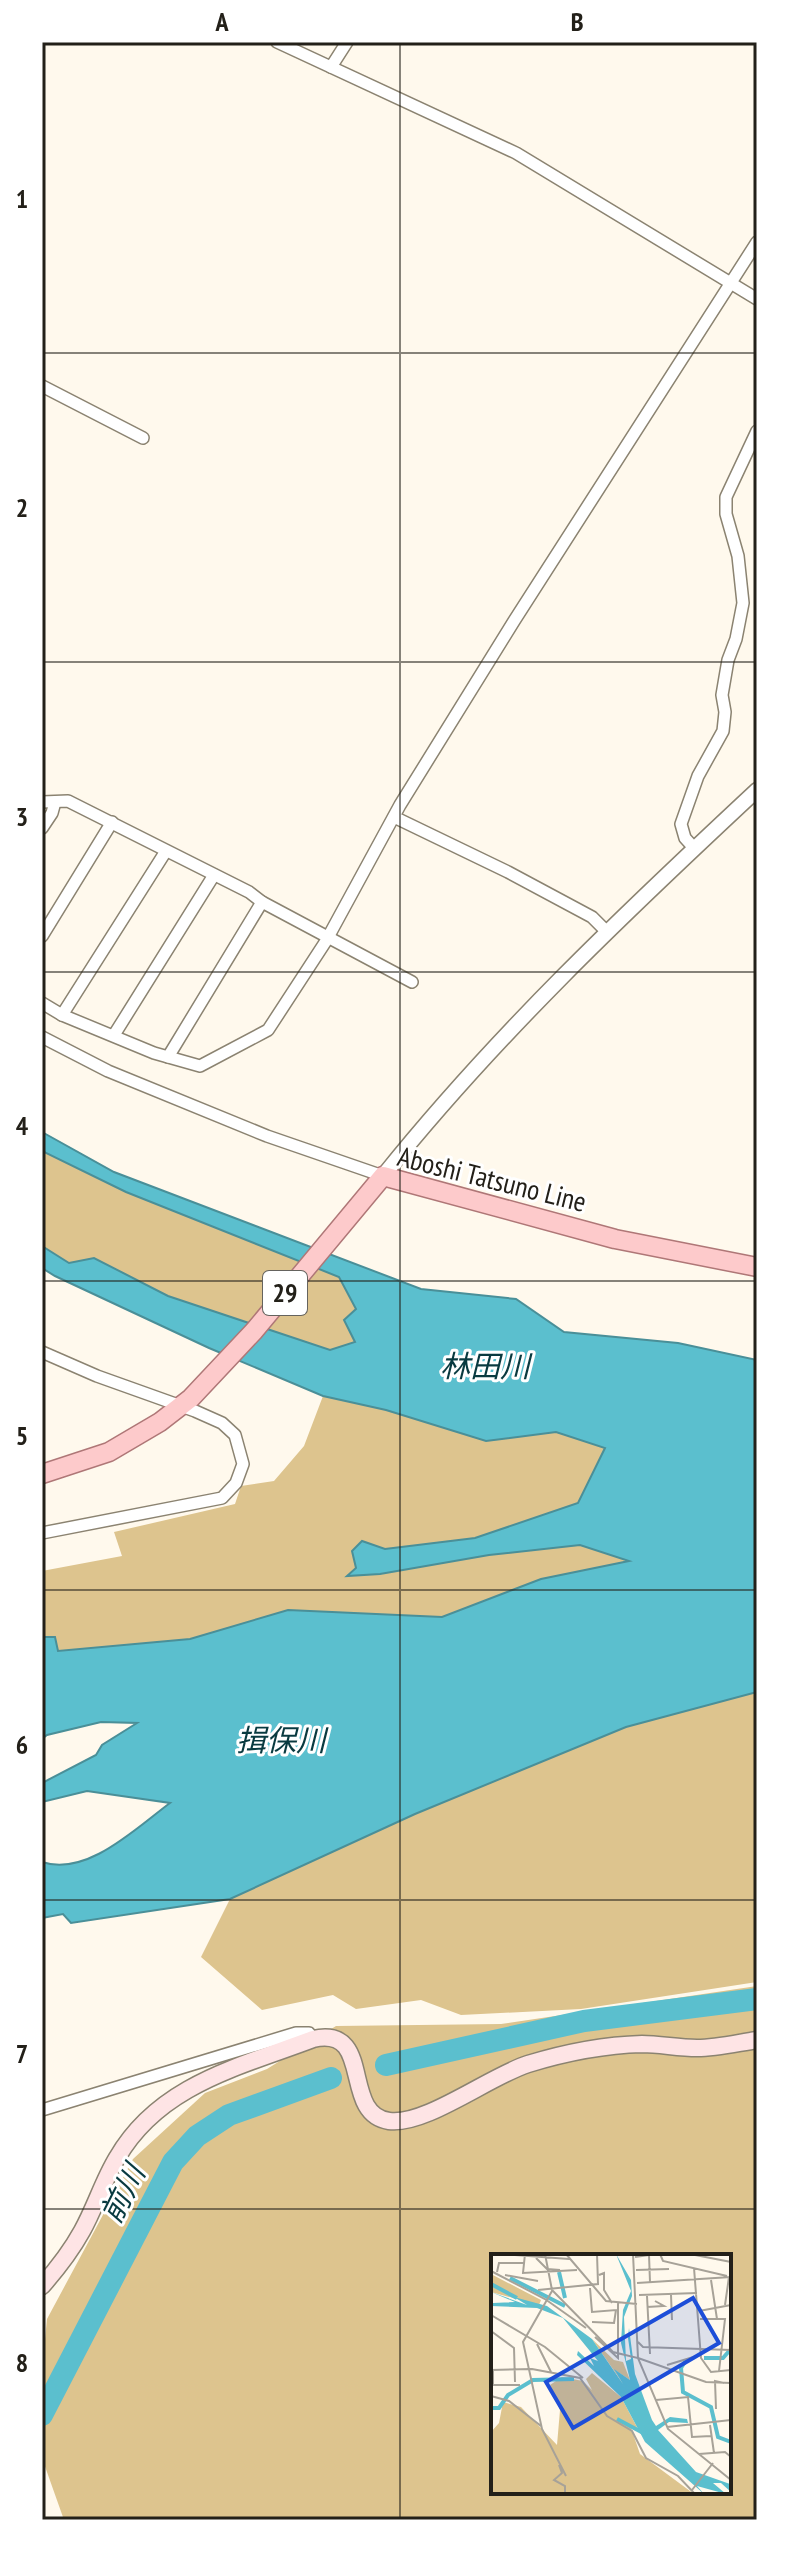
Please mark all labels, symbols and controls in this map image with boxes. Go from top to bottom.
text: A [214,5,229,38]
text: B [571,5,584,38]
text: 1 [16,182,28,215]
text: 2 [16,491,28,524]
text: 3 [16,800,28,833]
text: 4 [16,1109,29,1142]
street label: Aboshi Tatsuno Line [394,1137,590,1220]
road number: 29 [263,1271,307,1315]
water label: 林田川 [440,1346,533,1385]
text: 5 [16,1419,28,1452]
water label: 揖保川 [236,1720,329,1759]
text: 6 [16,1728,28,1761]
text: 7 [16,2037,28,2070]
water label: 前川 [91,2155,154,2229]
inset map [491,2254,731,2494]
text: 8 [16,2346,28,2379]

